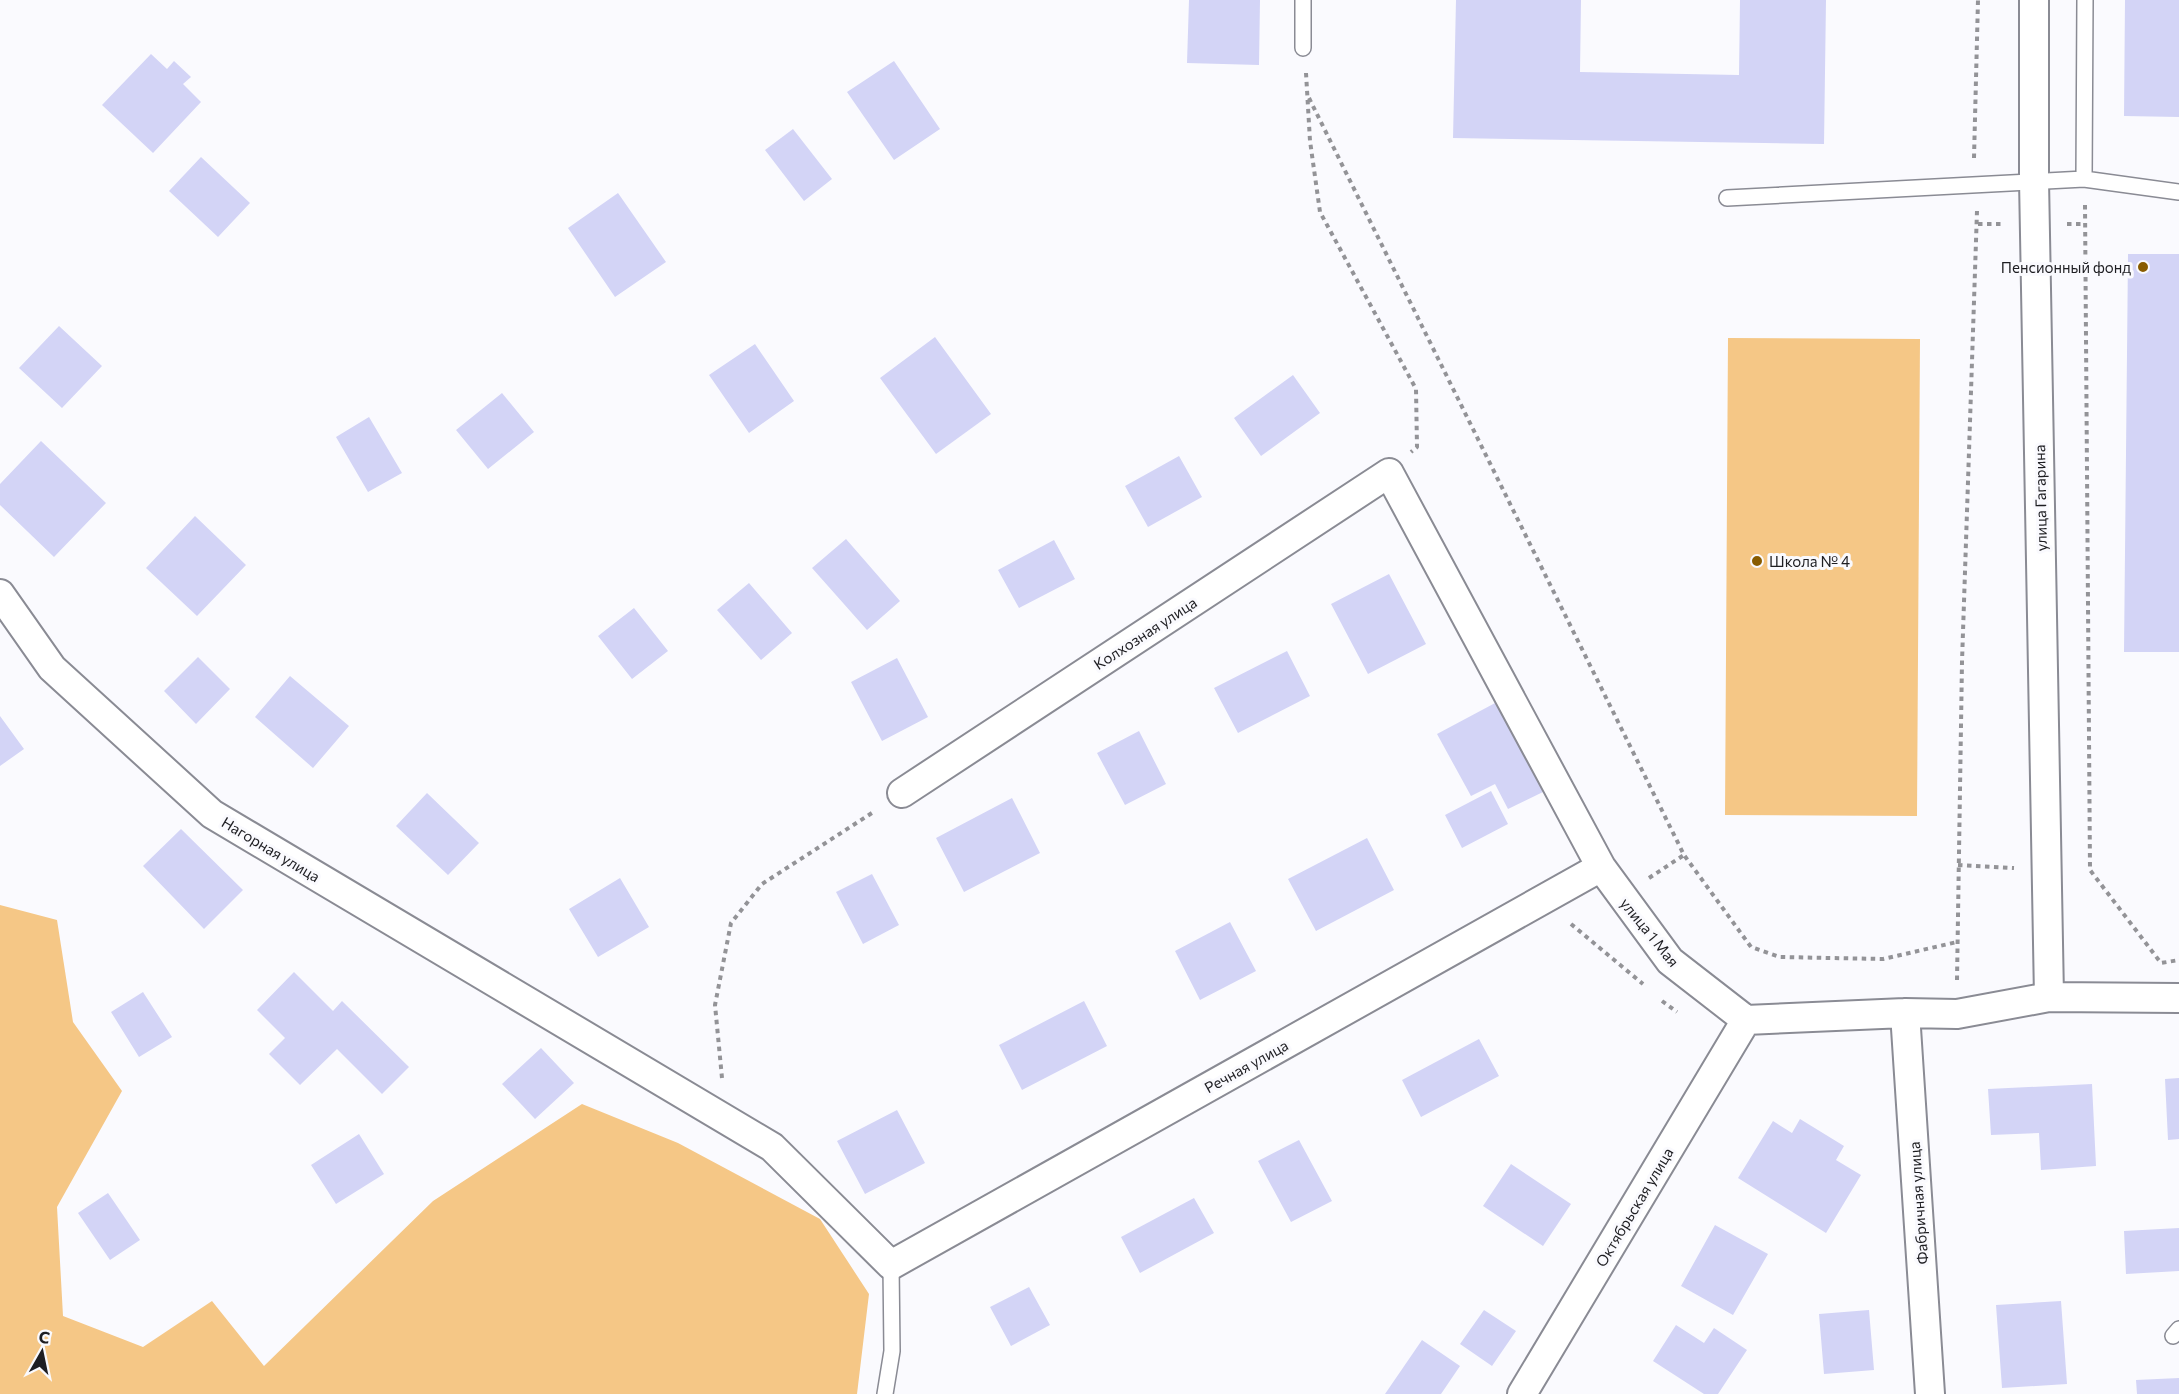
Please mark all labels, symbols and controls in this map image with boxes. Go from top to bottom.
place label: Пенсионный фонд [2001,258,2131,276]
marker: Пенсионный фонд [2136,260,2150,274]
street label: улица Гагарина [2030,444,2050,552]
place label: Школа № 4 [1769,552,1850,570]
marker: Школа № 4 [1750,554,1764,568]
street label: Колхозная улица [1090,593,1200,673]
street label: Нагорная улица [219,813,323,885]
street label: улица 1 Мая [1617,894,1683,970]
street label: Речная улица [1201,1036,1291,1096]
street label: Фабричная улица [1905,1141,1931,1265]
street label: Октябрьская улица [1591,1144,1677,1270]
north arrow [12,1322,72,1382]
text: С [38,1326,51,1347]

